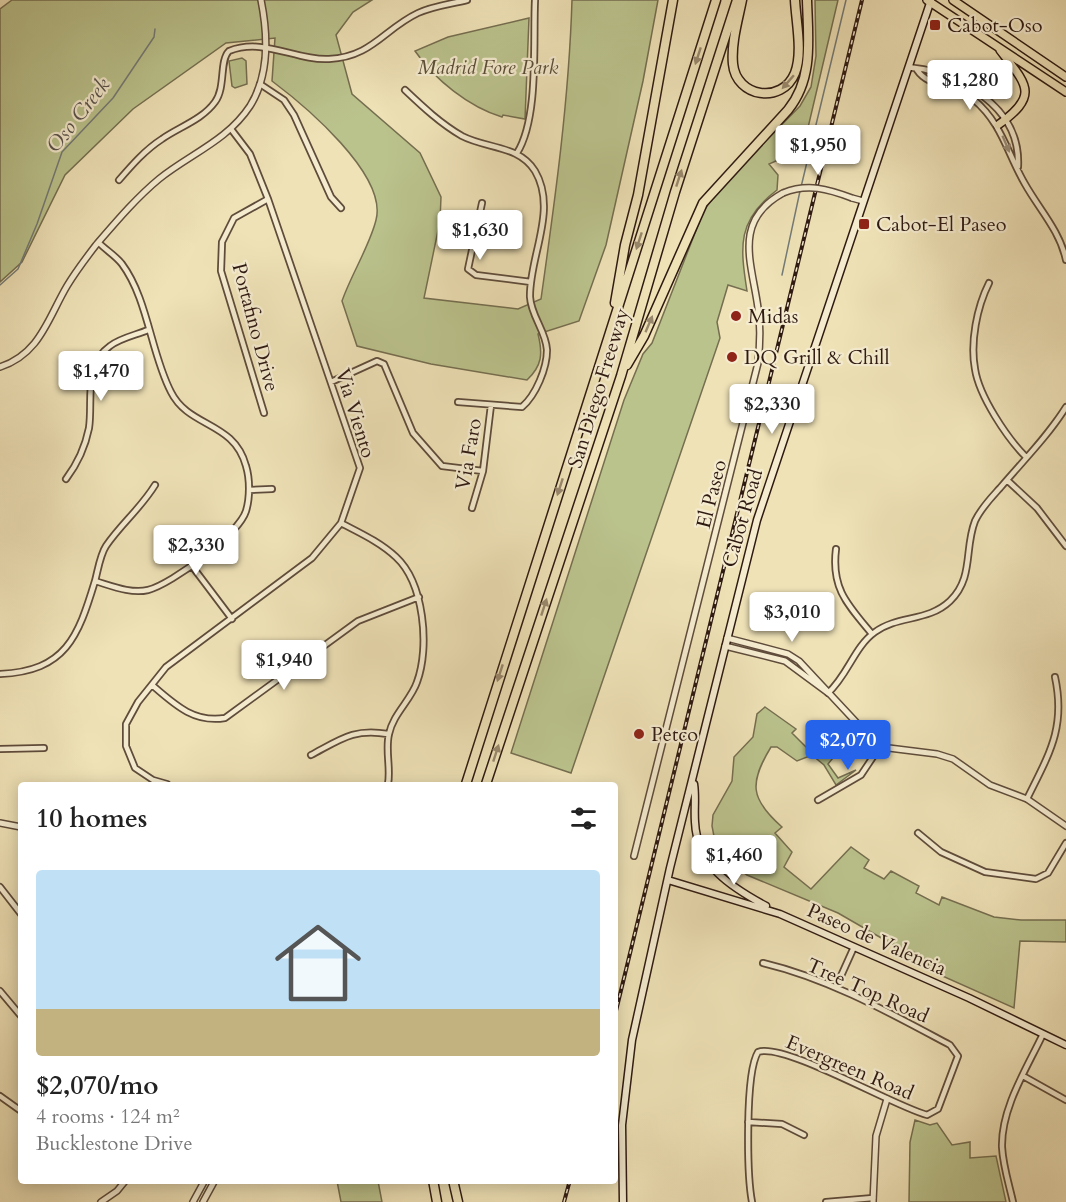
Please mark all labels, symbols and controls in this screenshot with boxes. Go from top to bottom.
place label: Cabot-Oso [947,12,1043,39]
marker: Cabot-Oso [928,18,942,32]
one-way arrow [693,47,702,65]
park label: Madrid Fore Park [418,54,559,81]
pin: $1,280 [921,60,1019,111]
text: $1,280 [941,66,999,93]
water label: Oso Creek [40,71,117,159]
one-way arrow [781,74,795,89]
pin: $1,950 [769,125,867,176]
text: $1,950 [789,131,847,158]
one-way arrow [1001,135,1011,153]
one-way arrow [675,169,684,187]
pin: $1,630 [431,210,529,261]
place label: Cabot-El Paseo [876,211,1007,238]
text: $1,630 [451,216,509,243]
marker: Cabot-El Paseo [857,217,871,231]
one-way arrow [634,232,643,250]
street label: Portafino Drive [225,260,286,394]
place label: Midas [748,303,798,330]
street label: San Diego Freeway [561,304,636,471]
marker: Midas [729,309,743,323]
one-way arrow [644,315,654,333]
place label: DQ Grill & Chill [744,344,889,371]
marker: DQ Grill & Chill [725,350,739,364]
pin: $1,470 [52,351,150,402]
text: $1,470 [72,357,130,384]
street label: Via Viento [329,365,382,461]
pin: $2,330 [723,384,821,435]
text: $2,330 [743,390,801,417]
street label: Via Faro [449,416,488,492]
street label: El Paseo [690,457,733,531]
street label: Cabot Road [716,465,769,570]
one-way arrow [554,478,564,496]
pin: $2,330 [147,525,245,576]
text: $2,330 [167,531,225,558]
pin: $3,010 [743,592,841,643]
one-way arrow [540,598,550,616]
text: $3,010 [763,598,821,625]
pin: $1,940 [235,640,333,691]
text: $1,940 [255,646,313,673]
one-way arrow [495,664,504,682]
pin: $2,070 [799,720,897,771]
place label: Petco [651,721,698,748]
text: $2,070 [819,726,877,753]
marker: Petco [632,727,646,741]
one-way arrow [492,744,501,762]
text: 10 homes [36,801,147,836]
icon: filters [567,802,600,835]
pin: $1,460 [685,835,783,886]
text: $1,460 [705,841,763,868]
street label: Paseo de Valencia [803,897,951,982]
icon: home [264,909,372,1017]
street label: Tree Top Road [802,951,933,1030]
street label: Evergreen Road [782,1028,918,1107]
text: $2,070/mo [36,1068,159,1103]
text: 4 rooms · 124 m² [36,1103,180,1130]
text: Bucklestone Drive [36,1130,193,1157]

